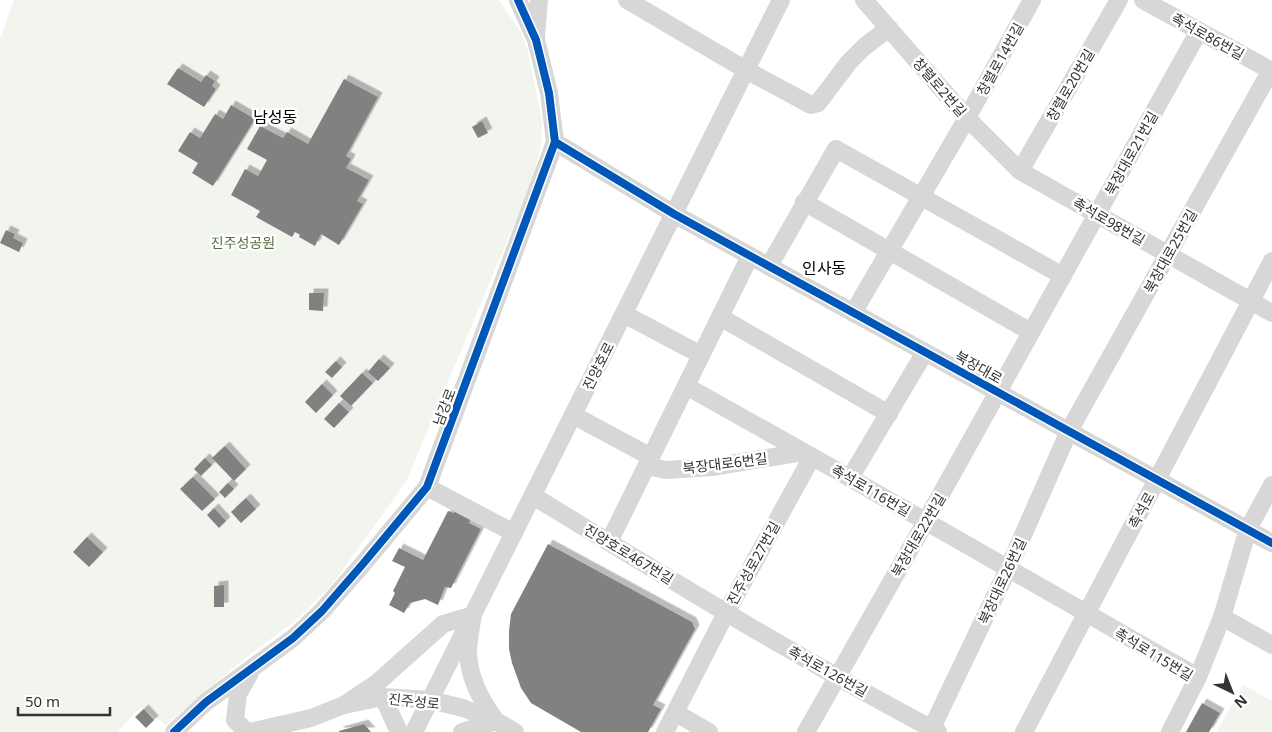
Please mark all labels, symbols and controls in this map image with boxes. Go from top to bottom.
street label: 촉석로86번길 [1168,8,1248,64]
street label: 창렬로14번길 [972,19,1028,99]
street label: 창렬로20번길 [1042,45,1098,125]
street label: 창렬로2번길 [909,53,971,121]
district label: 남성동 [253,106,297,128]
street label: 북장대로21번길 [1100,108,1162,198]
street label: 촉석로98번길 [1069,193,1149,249]
street label: 북장대로25번길 [1139,206,1201,296]
park label: 진주성공원 [211,233,275,252]
district label: 인사동 [802,257,846,279]
street label: 진양호로 [578,339,618,393]
street label: 북장대로 [952,346,1006,388]
street label: 남강로 [428,385,460,428]
street label: 북장대로6번길 [682,448,768,478]
street label: 촉석로116번길 [828,460,914,520]
street label: 촉석로 [1124,488,1159,532]
street label: 북장대로22번길 [886,490,950,580]
street label: 진주성로27번길 [722,518,784,608]
street label: 진양호로467번길 [581,520,677,588]
street label: 북장대로26번길 [974,535,1030,627]
street label: 촉석로115번길 [1111,623,1197,685]
street label: 촉석로126번길 [785,641,871,701]
north arrow [1207,667,1257,717]
scale bar [18,684,110,716]
street label: 진주성로 [387,689,441,713]
text: 50 m [25,691,60,711]
text: N [1231,691,1252,713]

